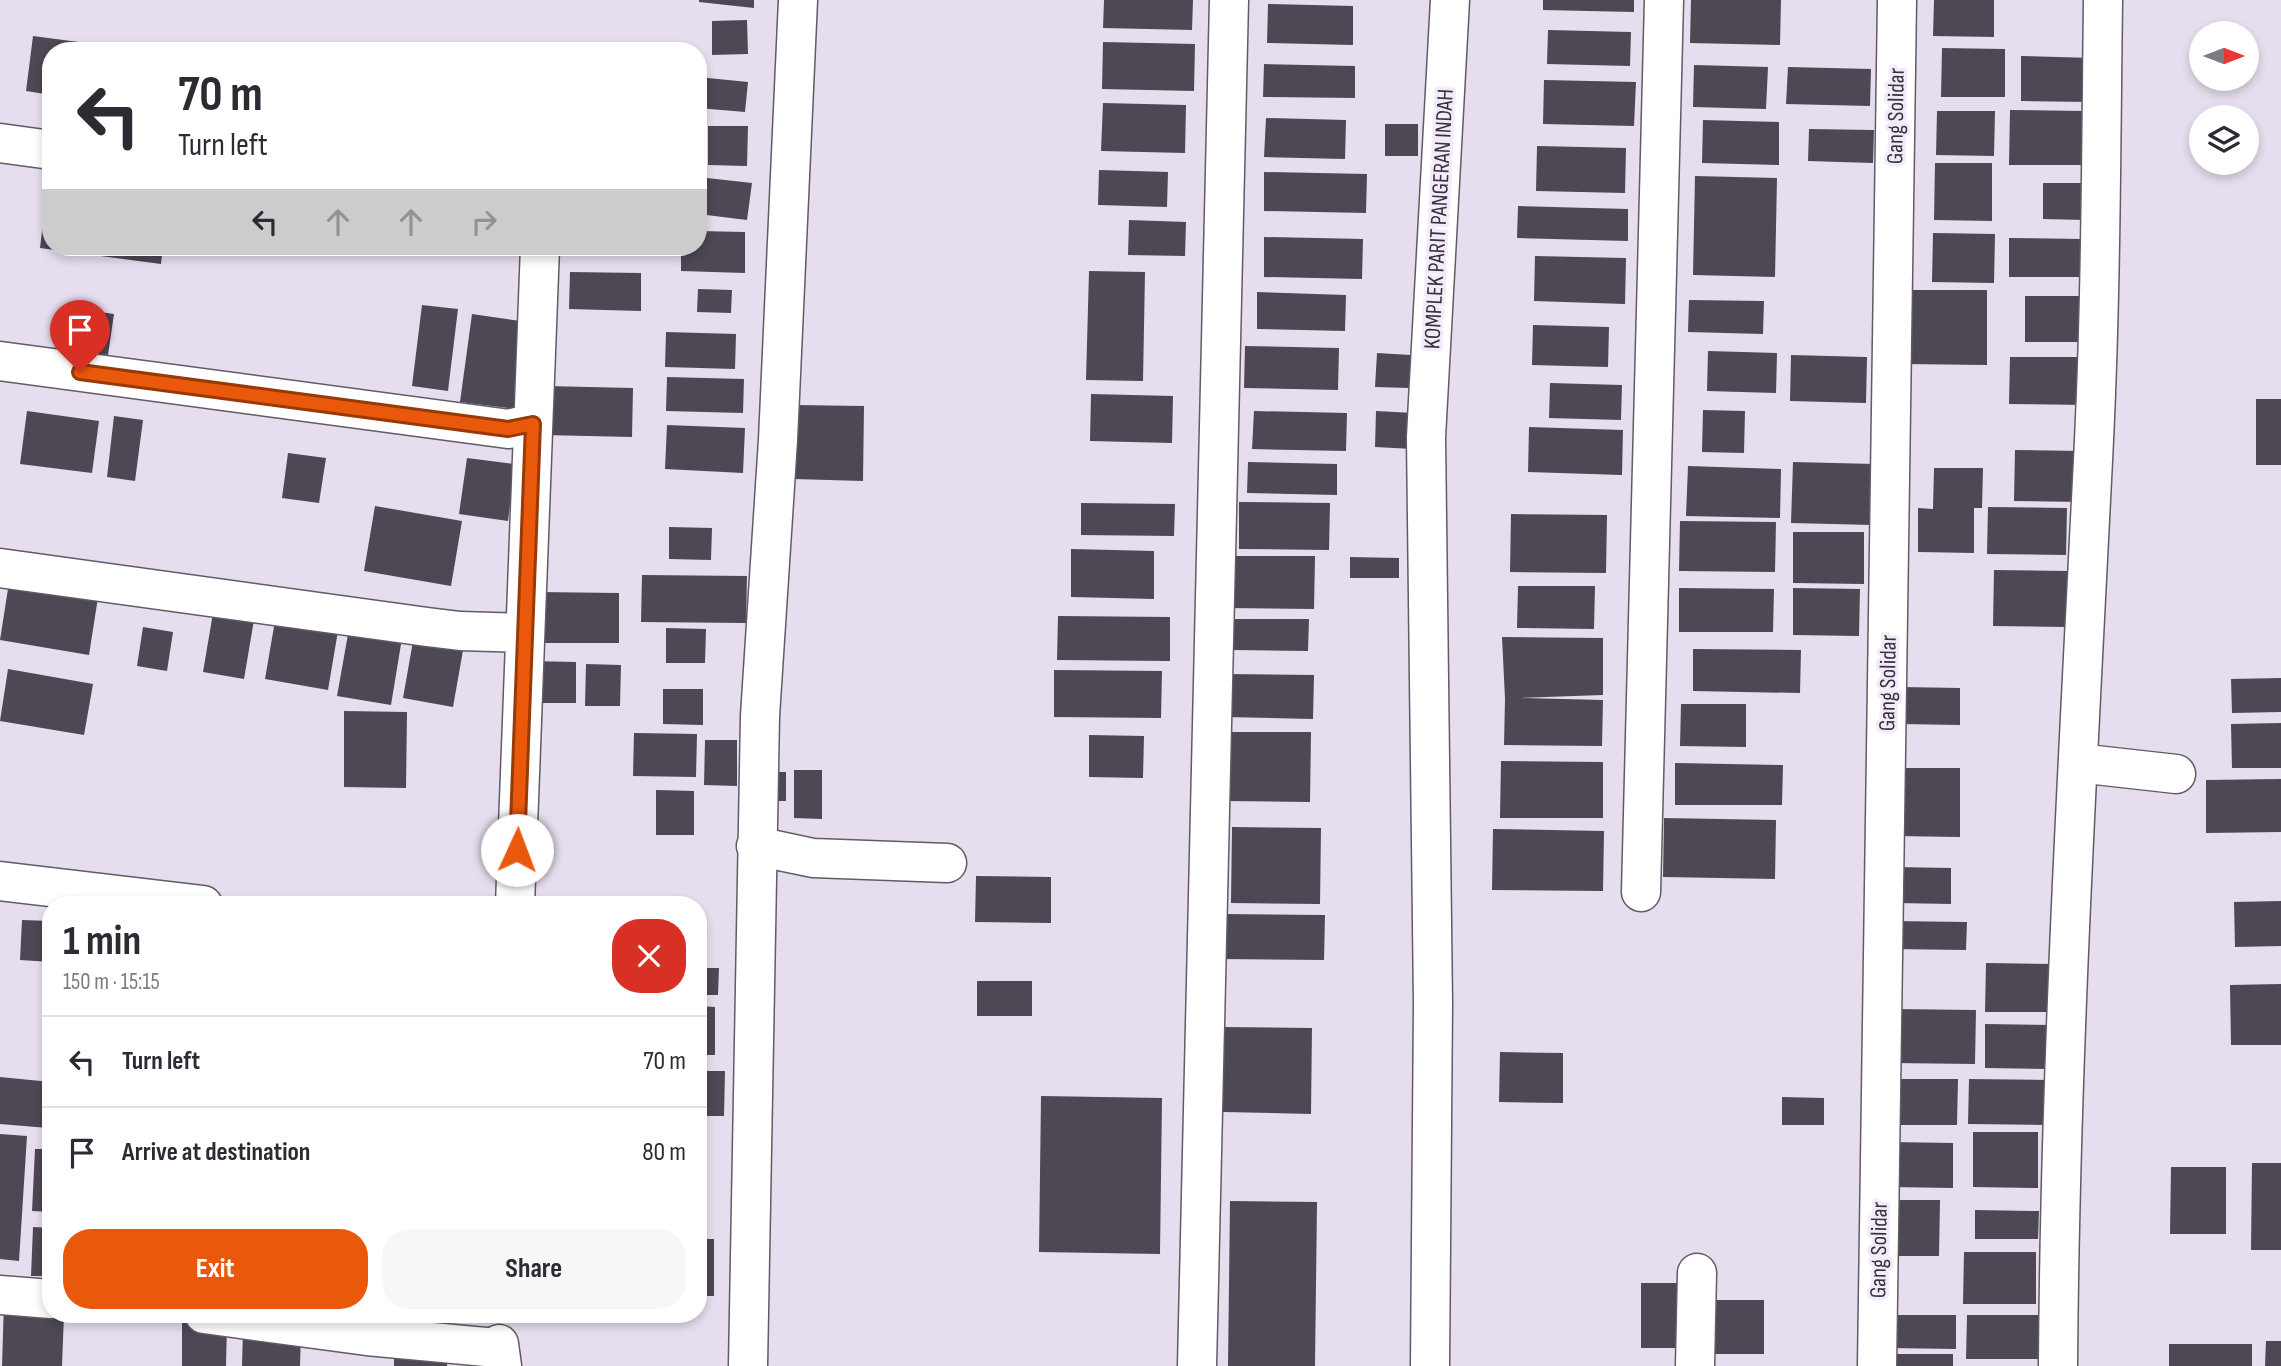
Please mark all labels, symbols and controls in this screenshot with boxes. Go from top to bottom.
north arrow [2189,21,2259,91]
map controls [2189,21,2259,175]
text: 70 m [178,66,263,125]
street label: Gang Solidar [1881,67,1911,164]
icon: left [63,70,154,161]
street label: KOMPLEK PARIT PANGERAN INDAH [1418,88,1460,350]
button: layers [2189,105,2259,175]
text: Turn left [178,126,268,165]
icon: left [246,203,284,241]
icon: ahead [319,203,357,241]
icon: ahead [392,203,430,241]
icon: right [465,203,503,241]
pin [50,300,110,372]
icon: arrive [61,311,99,349]
street label: Gang Solidar [1873,634,1903,731]
position arrow [480,813,554,887]
text: 1 min [63,916,141,967]
button: close [612,919,686,993]
text: 150 m · 15:15 [63,968,160,996]
icon: left [63,1043,101,1081]
text: Turn left [122,1046,200,1077]
text: 70 m [643,1046,686,1077]
icon: arrive [63,1134,101,1172]
text: Arrive at destination [122,1137,310,1168]
text: 80 m [642,1137,686,1168]
street label: Gang Solidar [1864,1201,1894,1298]
button: Exit [63,1229,368,1309]
button: Share [382,1229,686,1309]

